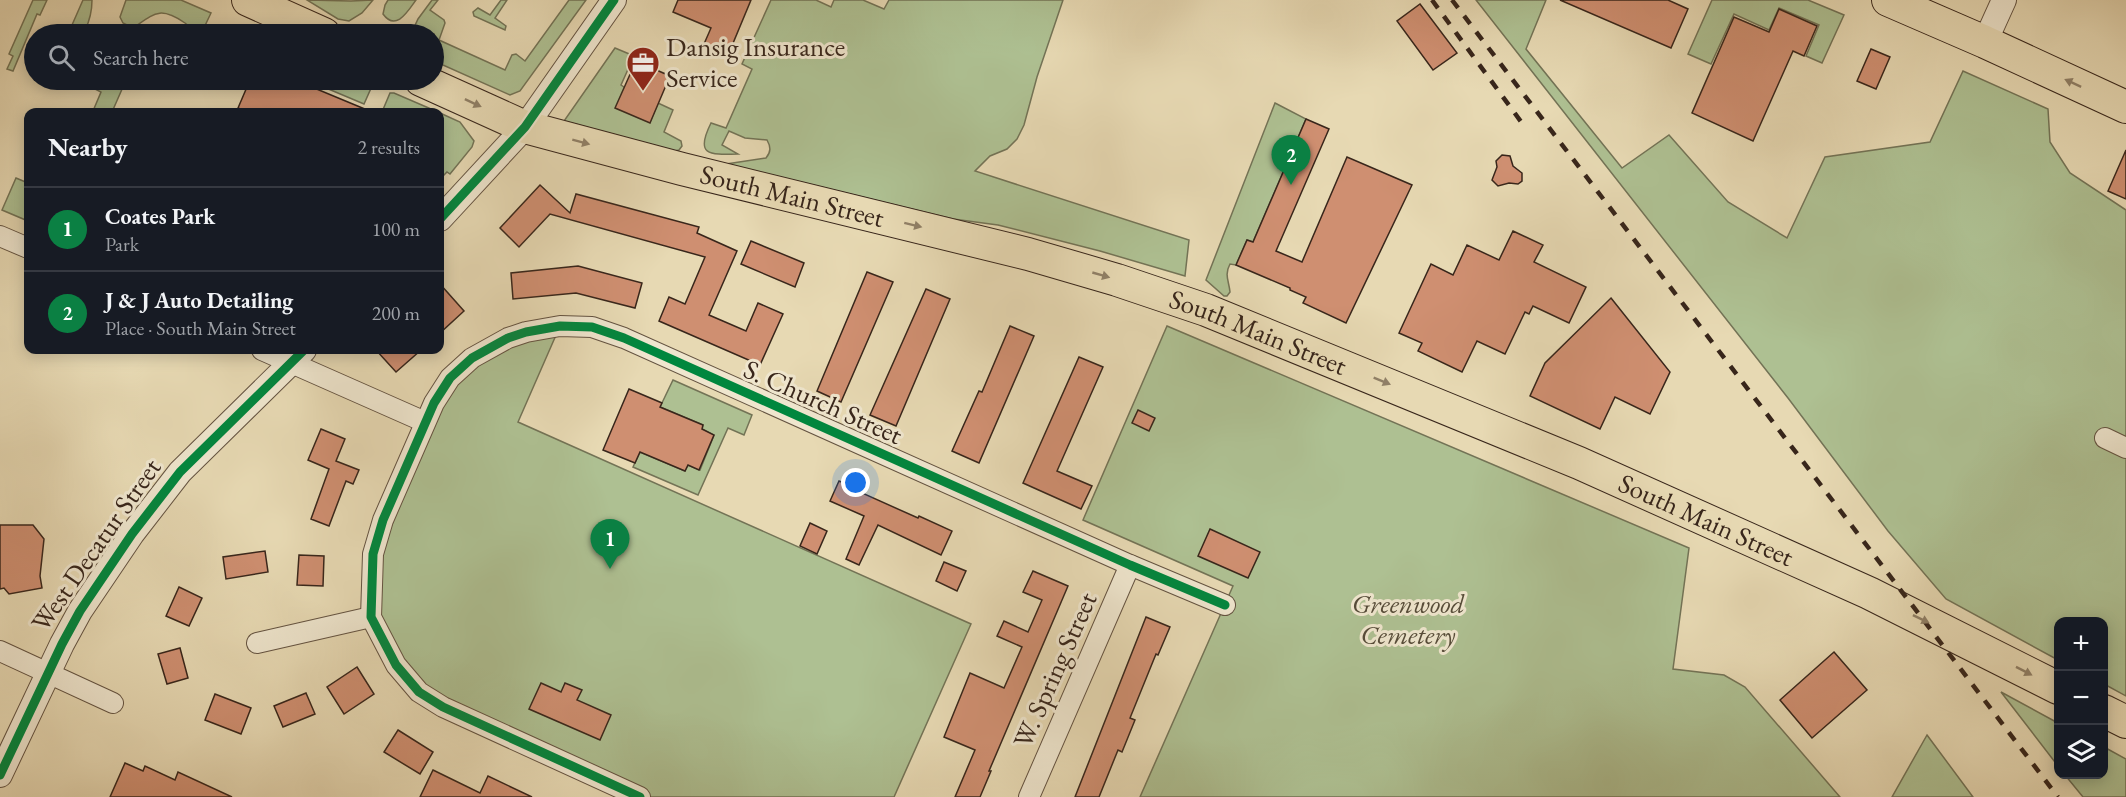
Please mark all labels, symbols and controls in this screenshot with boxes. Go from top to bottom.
search box [24,24,444,90]
place label: Dansig Insurance Service [666,29,845,95]
icon: search [45,41,78,74]
text: Search here [93,43,188,72]
office icon: Dansig Insurance Service [625,45,661,92]
one-way arrow [2064,78,2081,87]
one-way arrow [464,99,481,108]
text: Nearby [48,130,128,164]
text: 2 results [357,134,420,160]
pin: 2 [1272,136,1310,185]
one-way arrow [572,138,590,147]
street label: South Main Street [697,156,888,235]
text: Coates Park [105,202,215,231]
text: 1 [62,216,73,242]
text: 100 m [372,216,420,242]
one-way arrow [904,220,922,230]
text: Park [105,231,139,257]
one-way arrow [1092,271,1110,280]
street label: South Main Street [1165,281,1353,383]
text: J & J Auto Detailing [105,286,293,315]
text: 2 [62,300,73,326]
text: 200 m [372,300,420,326]
text: Place · South Main Street [105,315,296,341]
street label: S. Church Street [738,351,908,452]
one-way arrow [1373,376,1391,386]
street label: West Decatur Street [23,451,169,638]
street label: South Main Street [1613,465,1800,574]
your location [841,468,870,497]
pin: 1 [590,520,630,569]
street label: W. Spring Street [1005,586,1105,753]
park label: Greenwood Cemetery [1352,586,1465,652]
one-way arrow [1913,615,1930,624]
map controls [2054,617,2108,779]
button: + [2054,617,2108,671]
one-way arrow [2016,666,2033,675]
button: − [2054,671,2108,725]
button: layers [2054,725,2108,779]

